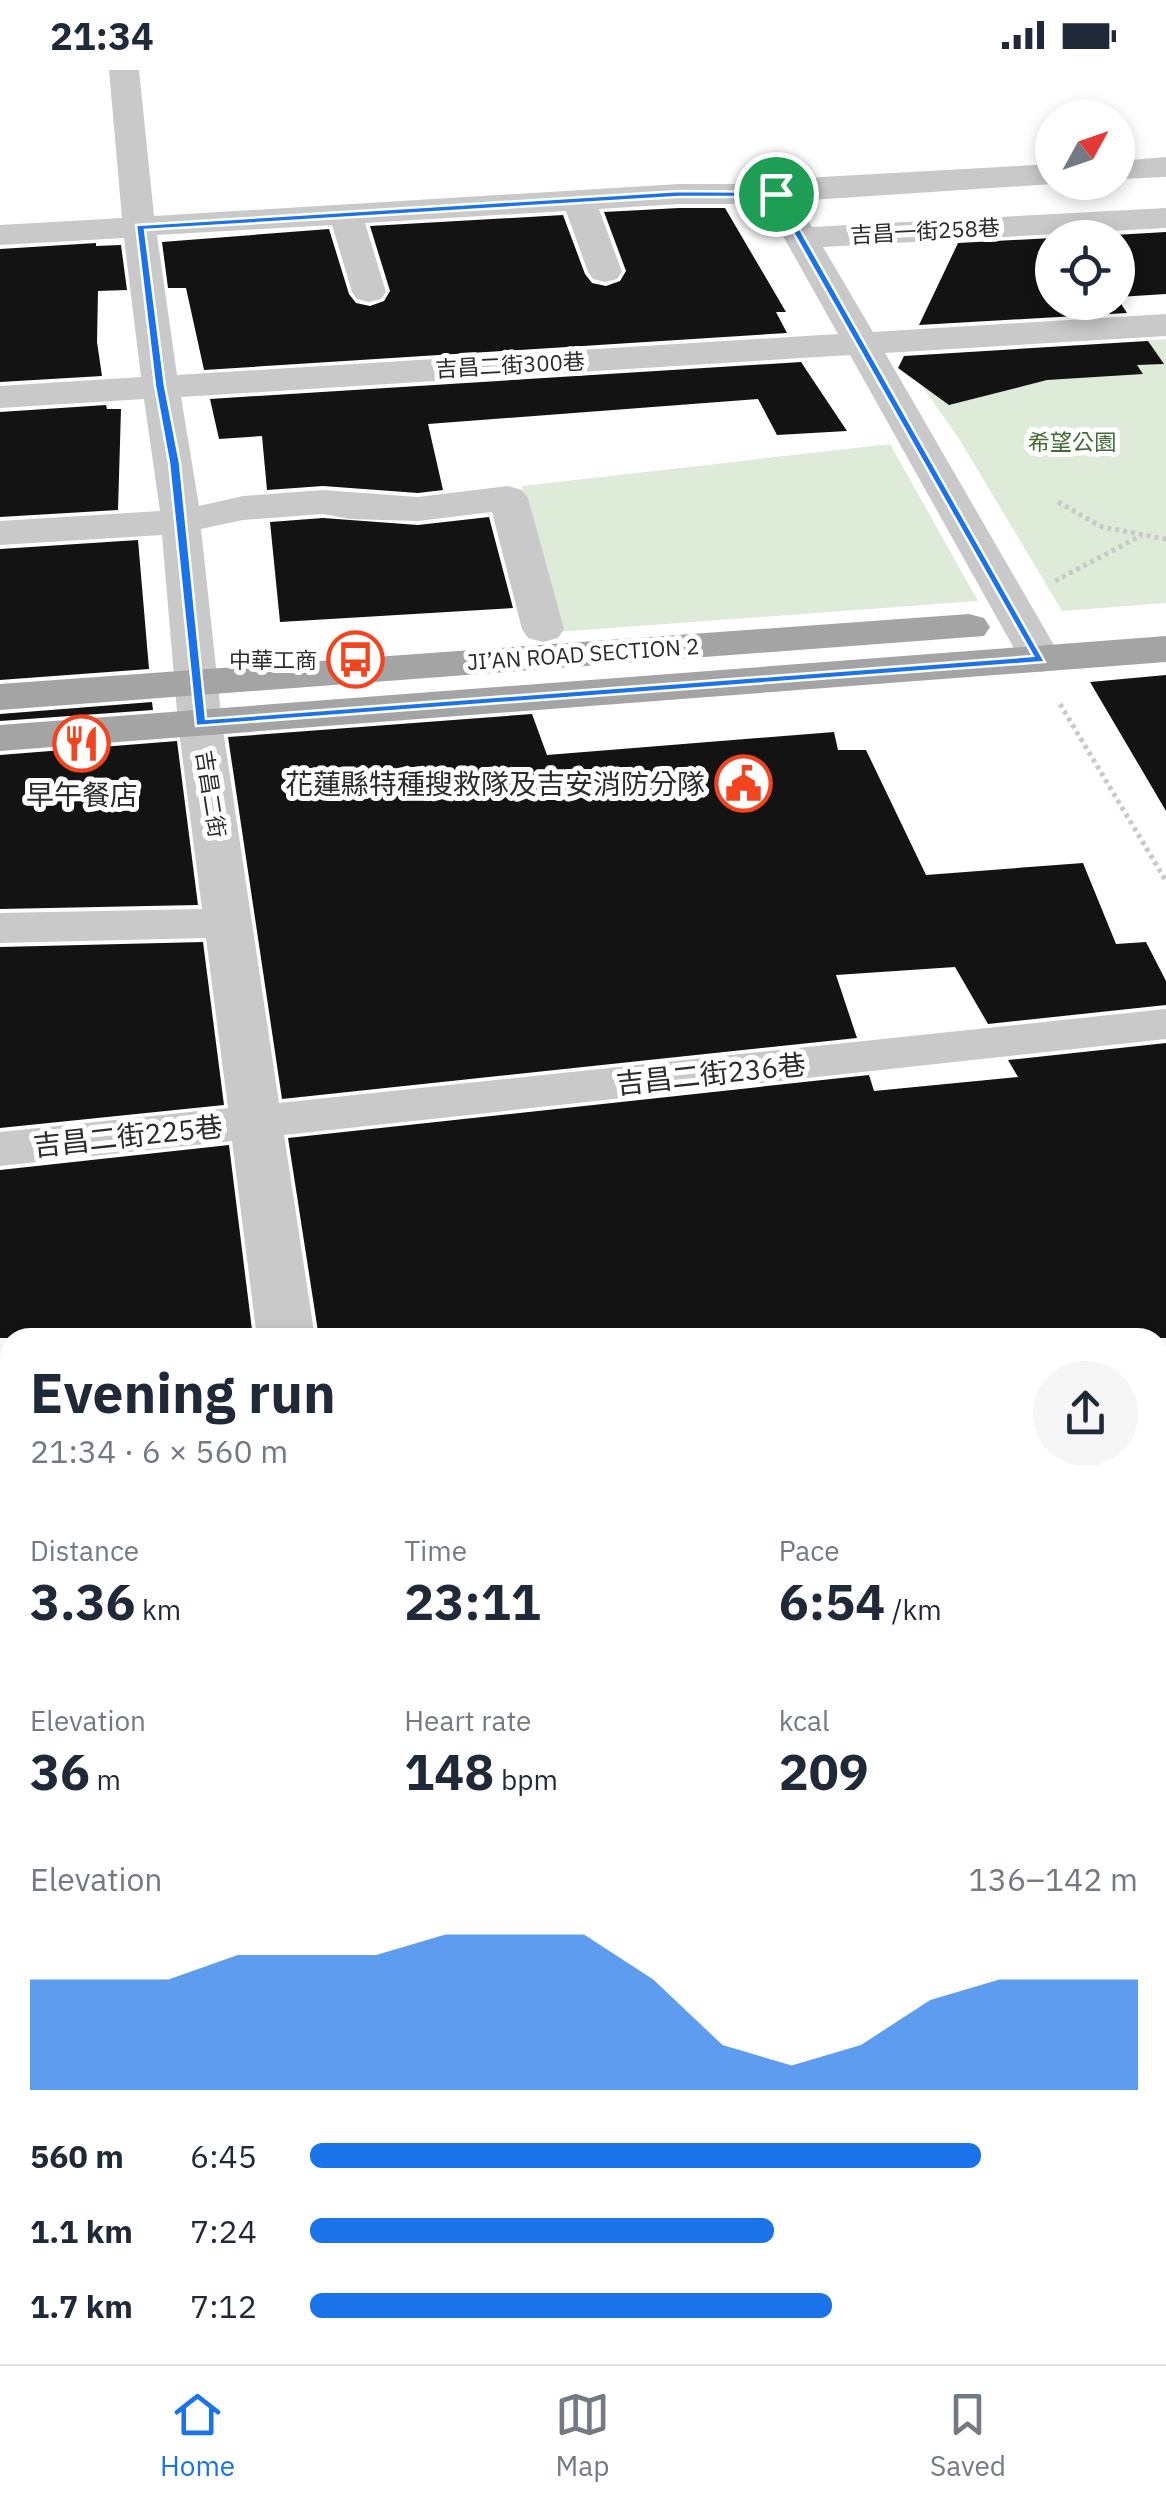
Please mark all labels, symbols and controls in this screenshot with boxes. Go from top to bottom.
text: 21:34 [50,11,154,60]
north arrow [1035,100,1135,200]
map controls [1035,100,1135,320]
pin [734,152,819,237]
icon: arrive [749,167,804,222]
street label: 吉昌一街258巷 [850,212,1000,249]
button: locate [1035,220,1135,320]
street label: 吉昌二街300巷 [435,346,585,383]
park label: 希望公園 [1028,427,1116,456]
bus stop icon: 中華工商 [326,630,386,690]
street label: JI’AN ROAD SECTION 2 [466,631,700,676]
place label: 中華工商 [229,645,317,674]
restaurant icon: 早午餐店 [52,714,112,774]
street label: 吉昌二街 [190,748,233,840]
public building icon: 花蓮縣特種搜救隊及吉安消防分隊 [714,754,774,814]
place label: 花蓮縣特種搜救隊及吉安消防分隊 [285,765,705,802]
place label: 早午餐店 [26,776,138,813]
street label: 吉昌二街236巷 [614,1045,808,1102]
street label: 吉昌二街225巷 [31,1107,225,1164]
text: Evening run [30,1357,336,1428]
button: share [1033,1361,1138,1466]
text: 21:34 · 6 × 560 m [30,1430,288,1472]
text: Distance [30,1532,139,1569]
text: Time [404,1532,467,1569]
text: Pace [779,1532,840,1569]
text: 3.36 [30,1569,136,1634]
text: 23:11 [404,1569,541,1634]
text: 6:54 [779,1569,885,1634]
text: km [136,1591,181,1628]
text: /km [885,1591,942,1628]
text: Elevation [30,1702,146,1739]
text: Heart rate [404,1702,531,1739]
text: kcal [779,1702,830,1739]
text: 36 [30,1739,90,1804]
text: 148 [404,1739,494,1804]
text: 209 [779,1739,869,1804]
text: m [90,1761,121,1798]
text: bpm [494,1761,558,1798]
text: Elevation [30,1858,163,1900]
text: 136–142 m [968,1858,1138,1900]
text: 560 m [30,2135,124,2177]
text: 6:45 [190,2135,257,2177]
text: 1.1 km [30,2210,133,2252]
text: 7:24 [190,2210,257,2252]
text: 1.7 km [30,2285,133,2327]
text: 7:12 [190,2285,257,2327]
tab: Home [160,2387,235,2484]
tab: Map [555,2387,610,2484]
tab: Saved [930,2387,1006,2484]

